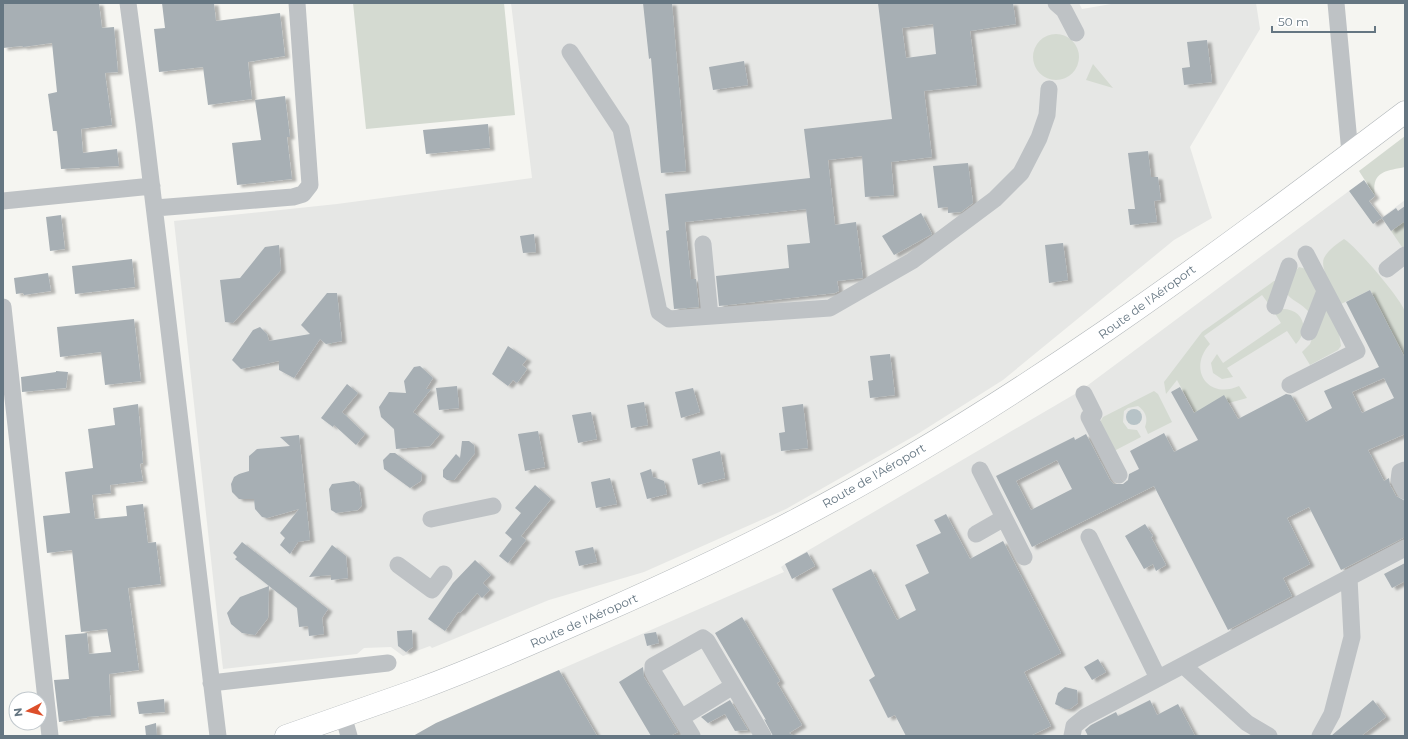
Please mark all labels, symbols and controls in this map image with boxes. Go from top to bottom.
scale bar [1272,8,1375,34]
text: 50 m [1278,14,1309,29]
street label: Route de l'Aéroport [1095,261,1198,342]
street label: Route de l'Aéroport [820,440,928,511]
street label: Route de l'Aéroport [528,590,640,651]
north arrow [8,691,48,731]
text: N [11,707,26,717]

